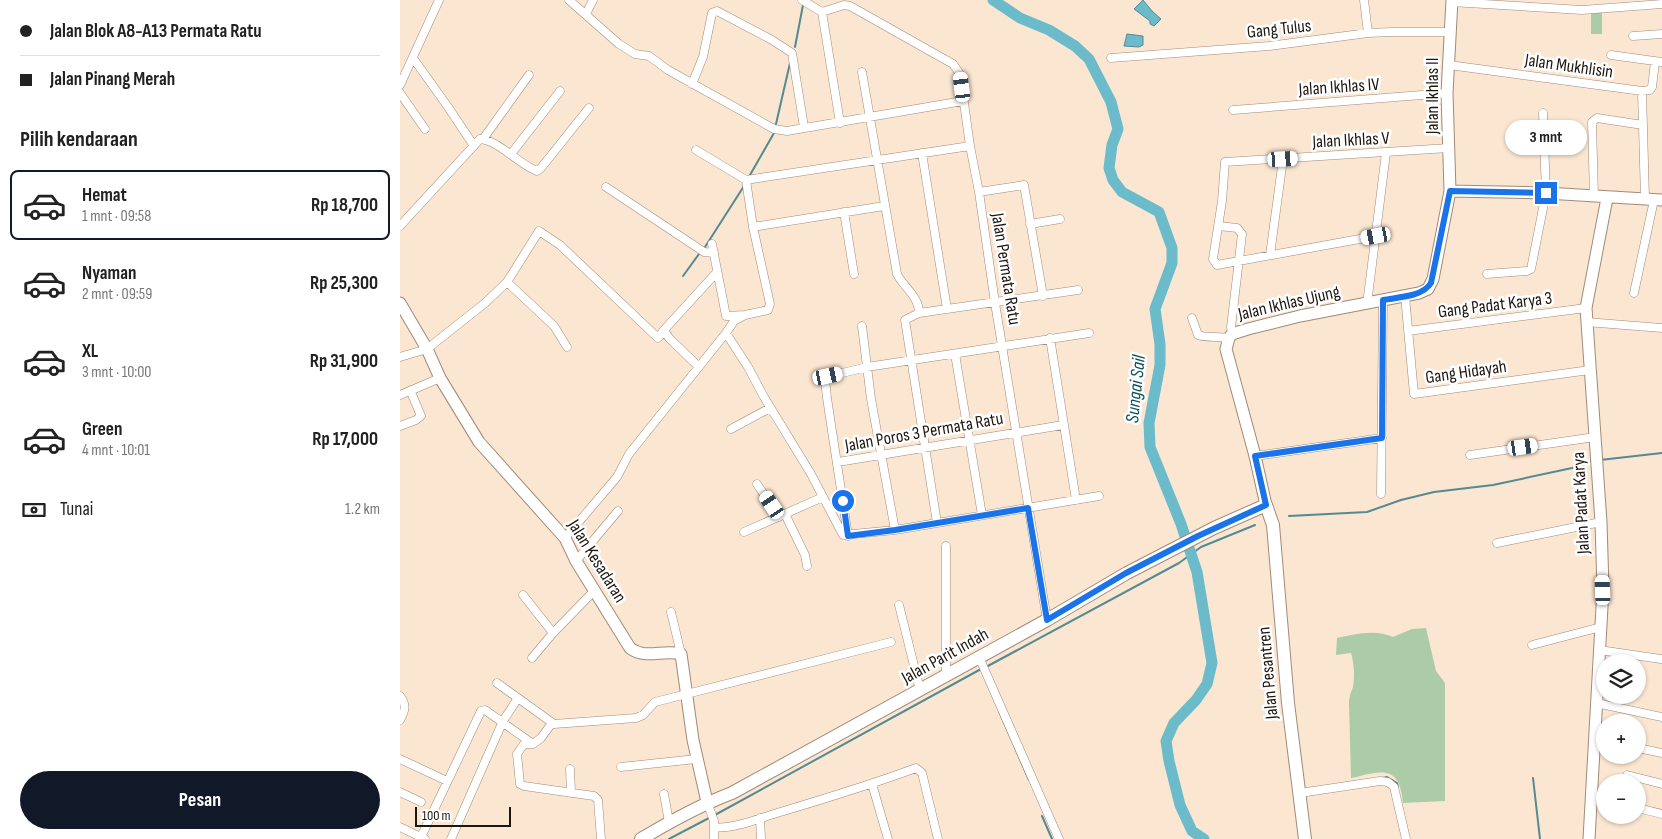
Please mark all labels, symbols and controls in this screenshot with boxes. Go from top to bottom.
street label: Gang Tulus [1246,15,1312,43]
text: Jalan Blok A8-A13 Permata Ratu [50,20,262,43]
street label: Jalan Mukhlisin [1523,49,1614,83]
street label: Jalan Ikhlas II [1422,58,1443,135]
text: Jalan Pinang Merah [50,68,175,91]
car [952,71,971,103]
street label: Jalan Ikhlas IV [1297,74,1380,100]
callout: 3 mnt [1505,120,1587,156]
text: Pilih kendaraan [20,126,138,153]
street label: Jalan Ikhlas V [1311,127,1390,153]
text: 3 mnt [1530,128,1562,147]
car [1267,151,1298,167]
route end [1535,182,1557,204]
icon: car [22,183,67,228]
text: Hemat [82,184,127,207]
text: Rp 18,700 [311,194,378,217]
text: 1 mnt · 09:58 [82,207,151,226]
street label: Jalan Permata Ratu [987,210,1025,327]
car [1359,226,1392,246]
icon: car [22,261,67,306]
text: Nyaman [82,262,136,285]
text: Rp 25,300 [310,272,378,295]
street label: Jalan Ikhlas Ujung [1235,281,1342,325]
text: 2 mnt · 09:59 [82,285,152,304]
street label: Gang Padat Karya 3 [1437,288,1553,322]
icon: car [22,339,67,384]
text: XL [82,340,98,363]
text: Rp 31,900 [310,350,378,373]
water label: Sungai Sail [1121,353,1151,424]
street label: Gang Hidayah [1424,356,1508,388]
text: 3 mnt · 10:00 [82,363,151,382]
car [811,366,844,386]
street label: Jalan Poros 3 Permata Ratu [842,408,1005,456]
icon: car [22,417,67,462]
text: Green [82,418,122,441]
text: Rp 17,000 [312,428,378,451]
car [1507,437,1538,457]
text: 4 mnt · 10:01 [82,441,150,460]
street label: Jalan Padat Karya [1568,451,1594,556]
car [757,488,786,522]
route start [832,490,854,512]
icon: cash [20,496,48,524]
text: Tunai [60,498,93,521]
text: 1.2 km [345,500,380,519]
street label: Jalan Kesadaran [563,515,631,606]
car [1594,575,1611,605]
street label: Jalan Parit Indah [897,624,992,689]
street label: Jalan Pesantren [1253,626,1283,721]
map controls [1596,654,1646,824]
button: layers [1596,654,1646,704]
button: + [1596,714,1646,764]
button: Pesan [20,771,380,829]
button: − [1596,774,1646,824]
scale bar [415,804,511,827]
text: 100 m [422,807,451,824]

